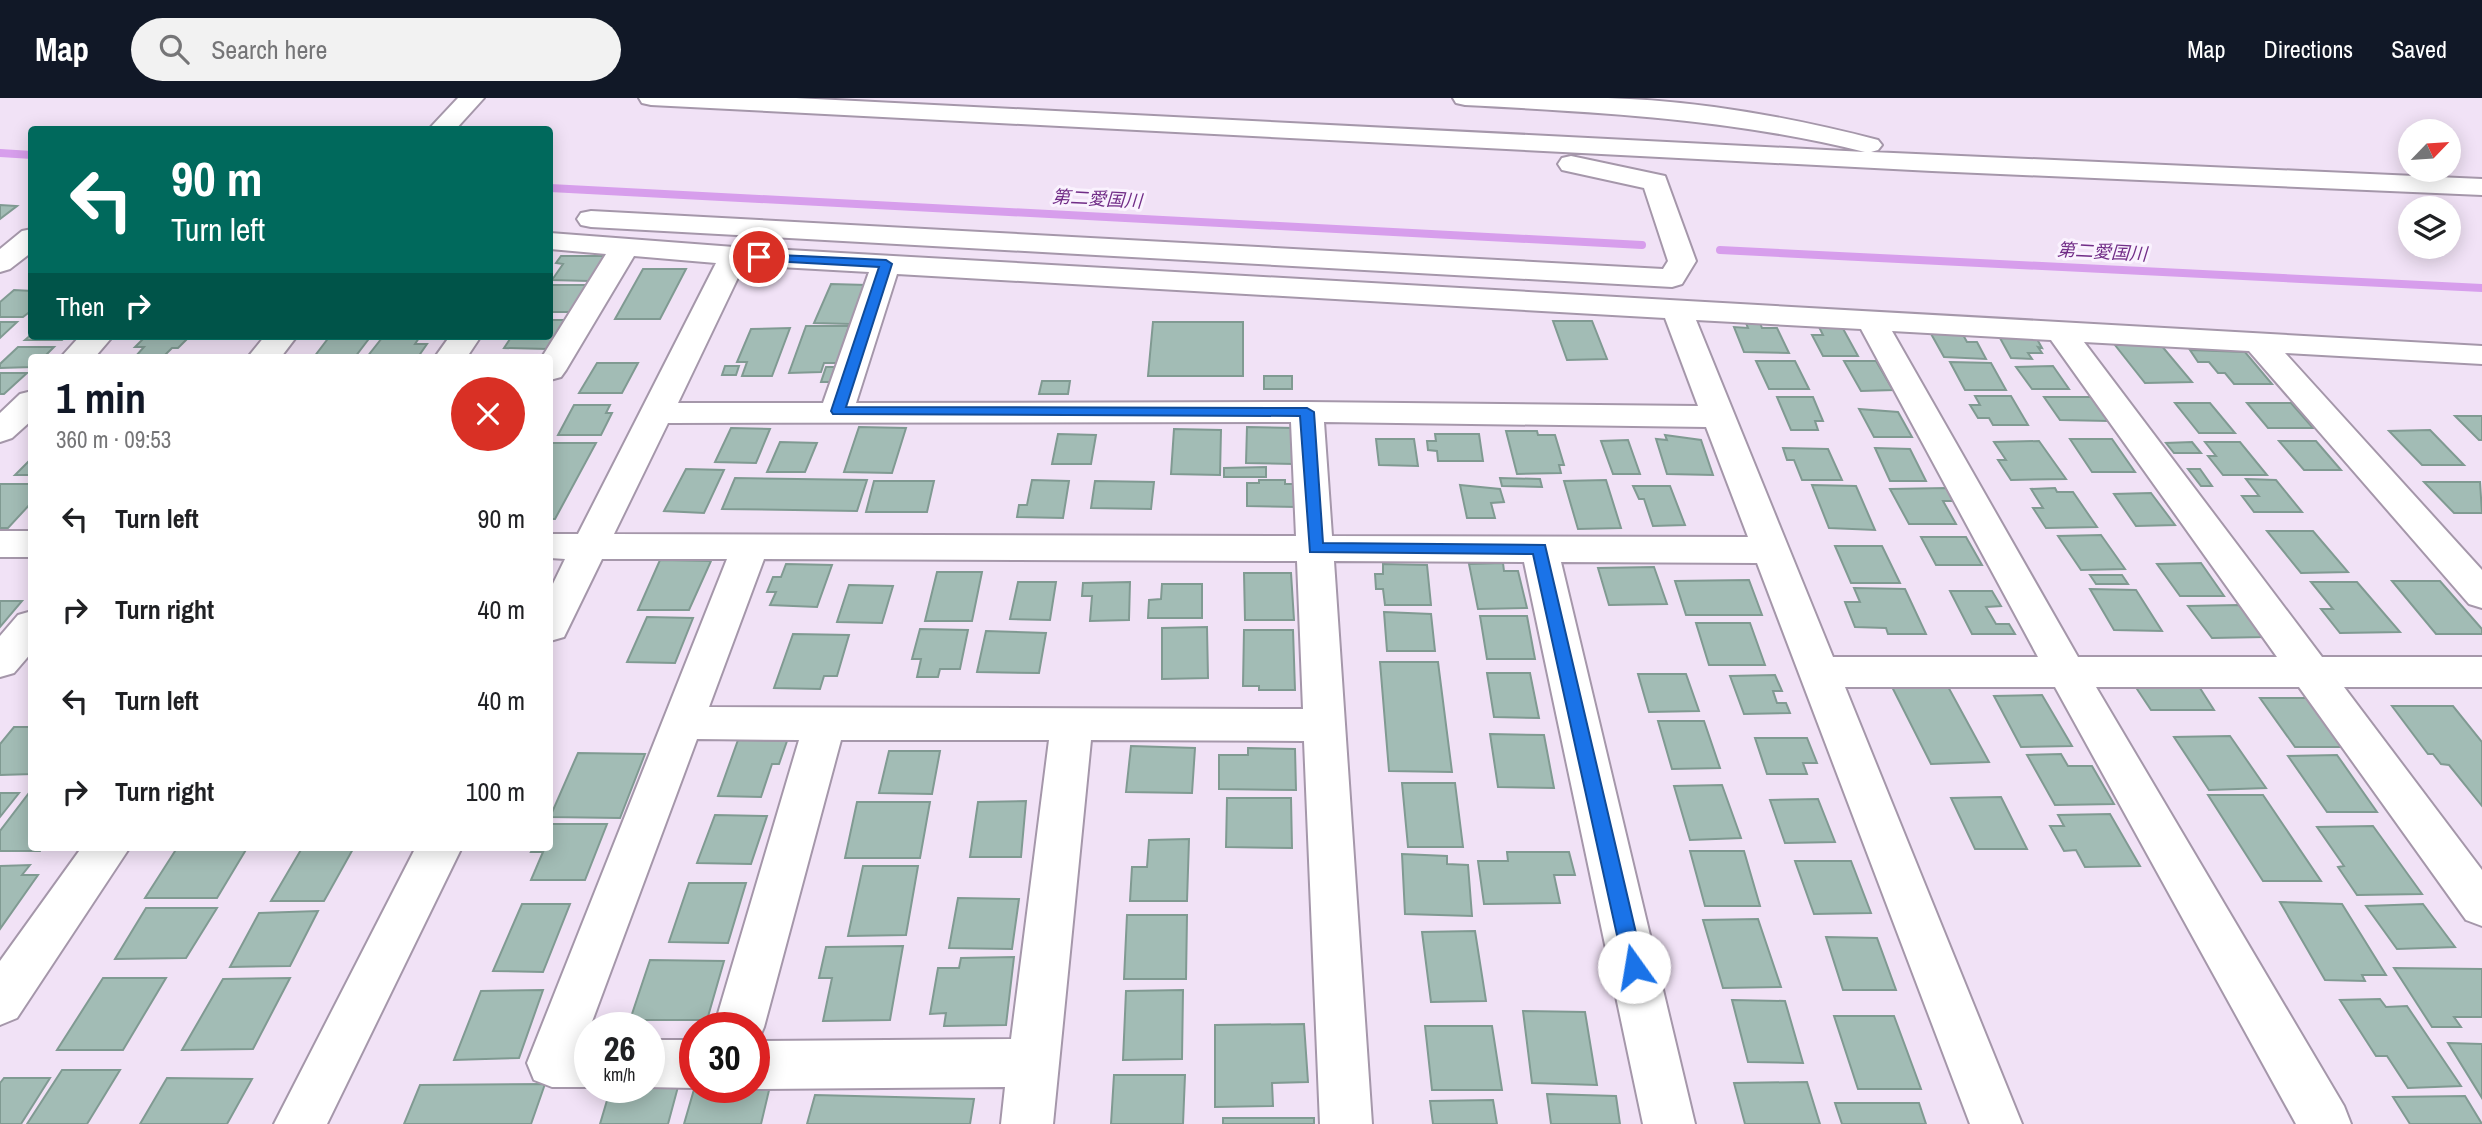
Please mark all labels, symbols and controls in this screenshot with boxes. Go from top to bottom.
search box [131,18,621,81]
text: Map [35,27,89,71]
icon: search [155,30,193,68]
text: Search here [211,32,327,67]
text: Map [2187,33,2225,65]
text: Directions [2263,33,2353,65]
text: Saved [2391,33,2447,65]
north arrow [2398,119,2460,182]
map controls [2398,119,2461,259]
text: 90 m [171,145,263,211]
icon: left [56,154,147,245]
water label: 第二愛国川 [1051,184,1145,213]
button: layers [2398,196,2461,259]
text: Turn left [171,208,265,251]
pin [729,227,789,287]
water label: 第二愛国川 [2056,237,2150,266]
icon: arrive [740,238,778,276]
icon: right [119,287,157,325]
text: Then [56,289,105,324]
text: 1 min [56,370,146,426]
button: close [451,377,525,451]
text: 360 m · 09:53 [56,424,171,455]
icon: left [56,500,94,538]
text: Turn left [115,501,199,536]
text: 90 m [478,501,525,536]
icon: right [56,591,94,629]
text: Turn right [115,592,214,627]
text: 40 m [478,592,525,627]
icon: left [56,682,94,720]
text: Turn left [115,683,199,718]
text: 40 m [478,683,525,718]
icon: right [56,773,94,811]
text: Turn right [115,774,214,809]
text: 100 m [466,774,525,809]
position arrow [1597,930,1671,1004]
speed limit sign: 30 [679,1012,770,1103]
text: 26 [604,1025,635,1072]
text: km/h [604,1062,636,1087]

